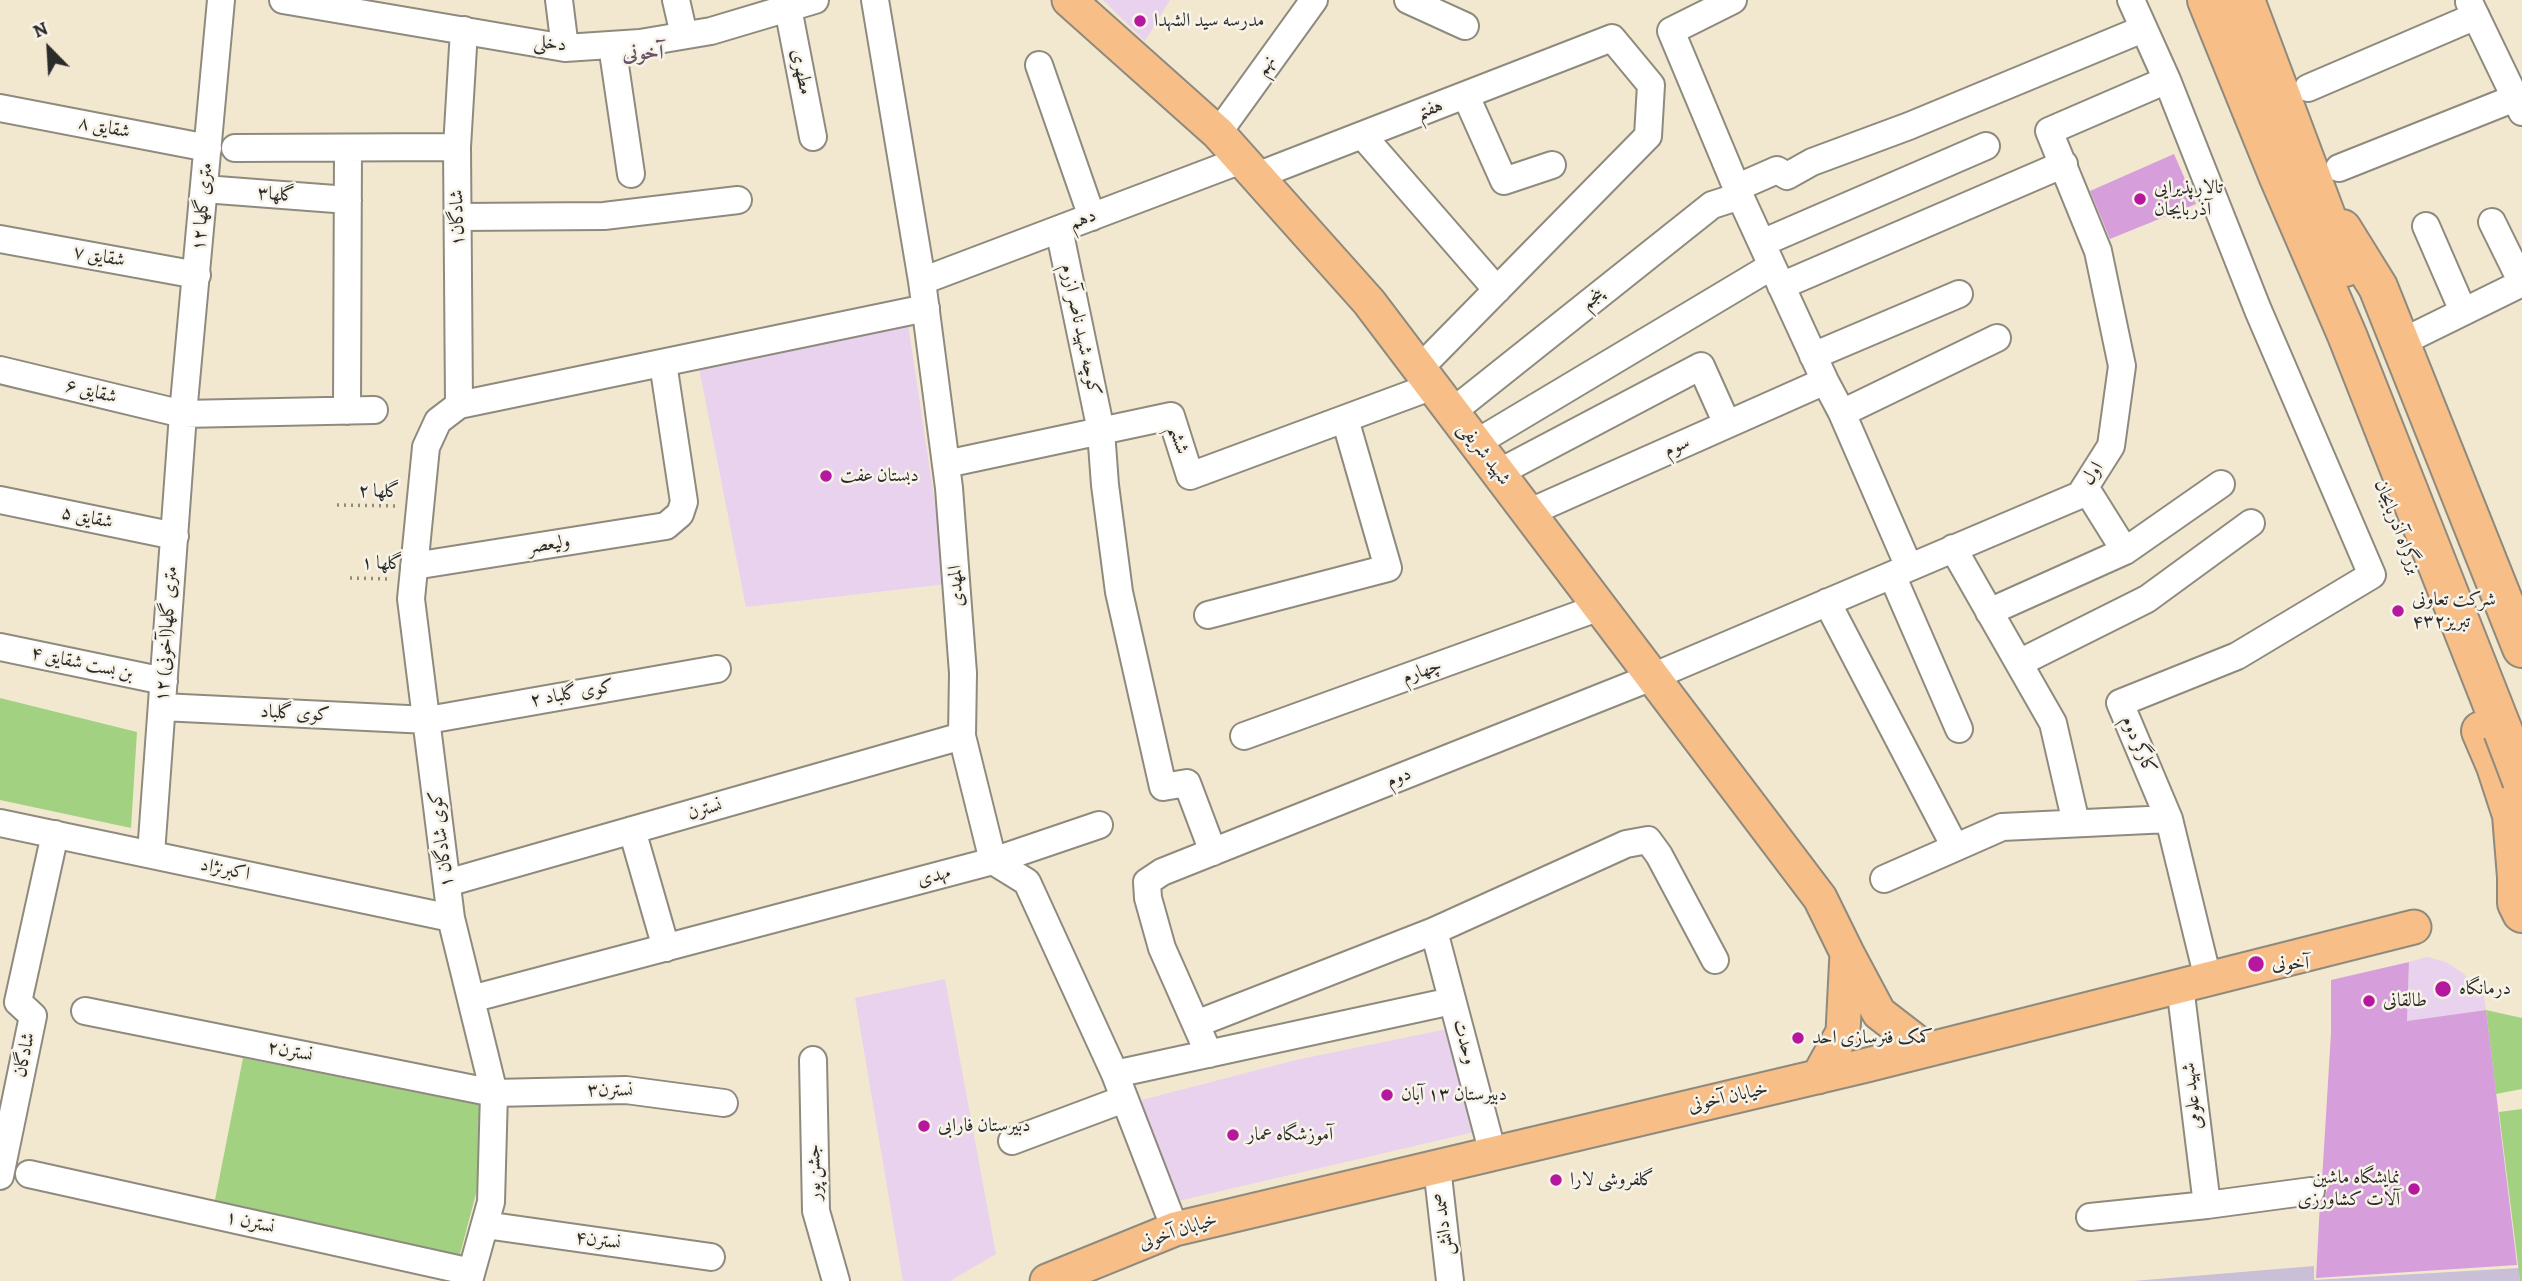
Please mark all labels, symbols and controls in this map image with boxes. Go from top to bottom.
place label: مدرسه سید الشهدا [1154,10,1264,32]
marker: مدرسه سید الشهدا [1132,13,1148,29]
north arrow [14,14,84,84]
text: N [29,15,52,45]
street label: دخلی [532,31,568,57]
district label: آخونی [623,41,663,67]
street label: مطهری [785,47,817,97]
street label: نهم [1251,51,1281,81]
street label: هفتم [1414,95,1446,125]
street label: شقایق ۸ [76,112,132,144]
street label: ۱۲ متری گلها [188,162,218,252]
place label: تالارپذیرایی آذربایجان [2154,177,2223,221]
street label: گلها۳ [256,182,296,208]
street label: شادگان۱ [446,189,470,247]
marker: تالارپذیرایی آذربایجان [2132,191,2148,207]
street label: دهم [1066,205,1100,235]
street label: شقایق ۷ [71,241,127,273]
street label: کوچه شهید ناصر آزرم [1055,262,1105,398]
street label: پنجم [1577,283,1609,315]
street label: شقایق ۶ [63,375,119,409]
street label: شهید شریفی [1453,418,1515,490]
street label: ششم [1163,423,1193,457]
street label: سوم [1661,431,1693,463]
street label: اول [2077,458,2109,490]
place label: دبستان عفت [840,465,919,487]
marker: دبستان عفت [818,468,834,484]
street label: بزرگراه آذربایجان [2369,477,2425,577]
street label: گلها ۲ [358,480,400,504]
street label: شقایق ۵ [59,501,115,535]
street label: ولیعصر [526,530,572,560]
street label: گلها ۱ [361,552,403,576]
street label: المهدی [944,564,970,608]
street label: ۱۲ متری گلها(آخونی) [151,565,183,703]
place label: شرکت تعاونی ۴۳۲تبریز [2412,589,2496,633]
marker: شرکت تعاونی ۴۳۲تبریز [2390,603,2406,619]
street label: بن بست شقایق ۴ [29,642,135,686]
street label: چهارم [1399,654,1445,690]
street label: کوی گلباد ۲ [528,675,616,713]
street label: کوی گلباد [260,701,330,727]
street label: کارگر دوم [2116,712,2160,778]
street label: دوم [1383,763,1415,793]
street label: کوی شادگان ۱ [425,789,459,889]
street label: نسترن [685,794,725,826]
street label: اکبرنژاد [198,854,252,886]
street label: مهدی [915,862,953,892]
place label: آخونی [2272,953,2309,975]
marker: آخونی [2246,954,2266,974]
place label: درمانگاه [2459,978,2511,1000]
marker: درمانگاه [2433,979,2453,999]
place label: طالقانی [2383,990,2427,1012]
marker: طالقانی [2361,993,2377,1009]
street label: وحدت [1447,1017,1481,1067]
place label: کمک فنرسازی احد [1812,1027,1933,1049]
street label: شادگان [9,1030,41,1080]
marker: کمک فنرسازی احد [1790,1030,1806,1046]
street label: نسترن۲ [265,1036,315,1068]
street label: شهید علومی [2178,1061,2208,1131]
street label: خیابان آخونی [1686,1078,1770,1118]
street label: نسترن۳ [587,1079,633,1103]
place label: دبیرستان ۱۳ آبان [1401,1084,1507,1106]
marker: دبیرستان ۱۳ آبان [1379,1087,1395,1103]
place label: دبیرستان فارابی [938,1115,1031,1137]
marker: دبیرستان فارابی [916,1118,932,1134]
place label: آموزشگاه عمار [1247,1124,1333,1146]
marker: آموزشگاه عمار [1225,1127,1241,1143]
street label: جشن پور [803,1144,827,1200]
place label: نمایشگاه ماشین آلات کشاورزی [2297,1167,2400,1211]
place label: گلفروشی لارا [1570,1169,1654,1191]
marker: گلفروشی لارا [1548,1172,1564,1188]
marker: نمایشگاه ماشین آلات کشاورزی [2406,1181,2422,1197]
street label: صمد دانش [1429,1191,1459,1257]
street label: نسترن ۱ [223,1206,277,1240]
street label: خیابان آخونی [1136,1209,1220,1255]
street label: نسترن۴ [574,1227,622,1255]

